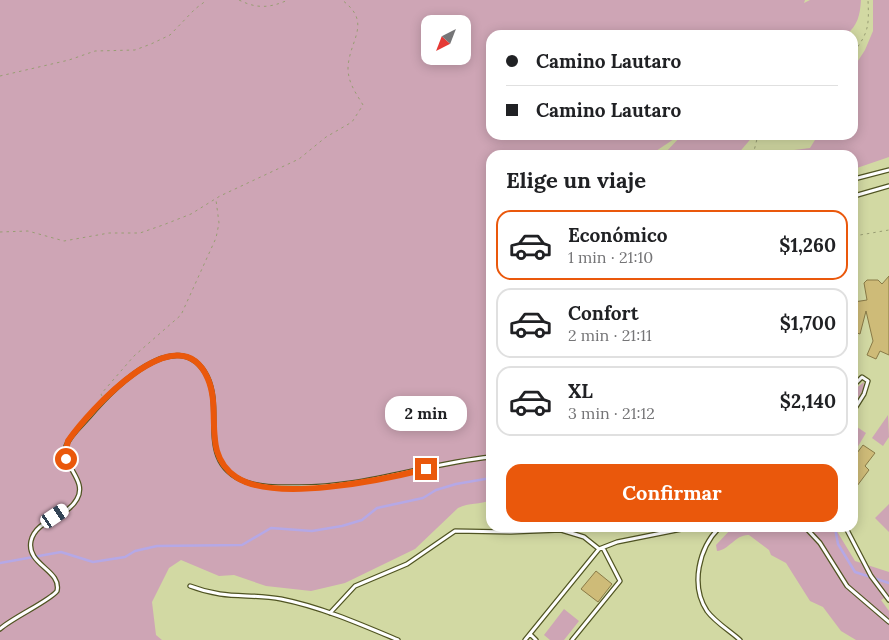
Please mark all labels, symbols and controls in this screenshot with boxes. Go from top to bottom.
north arrow [421,15,471,65]
map controls [421,15,471,65]
text: Camino Lautaro [536,49,681,73]
text: Camino Lautaro [536,98,681,122]
text: Elige un viaje [506,166,646,194]
icon: car [508,223,553,268]
text: Económico [568,223,668,247]
text: $1,260 [779,233,836,257]
text: 1 min · 21:10 [568,247,653,267]
icon: car [508,301,553,346]
text: Confort [568,301,639,325]
text: $1,700 [780,311,836,335]
text: 2 min · 21:11 [568,325,652,345]
icon: car [508,379,553,424]
text: XL [568,379,593,403]
text: $2,140 [780,389,836,413]
callout: 2 min [385,396,467,432]
text: 2 min [405,403,447,423]
text: 3 min · 21:12 [568,403,655,423]
route start [55,448,77,470]
route end [415,458,437,480]
button: Confirmar [506,464,838,522]
car [38,501,71,531]

